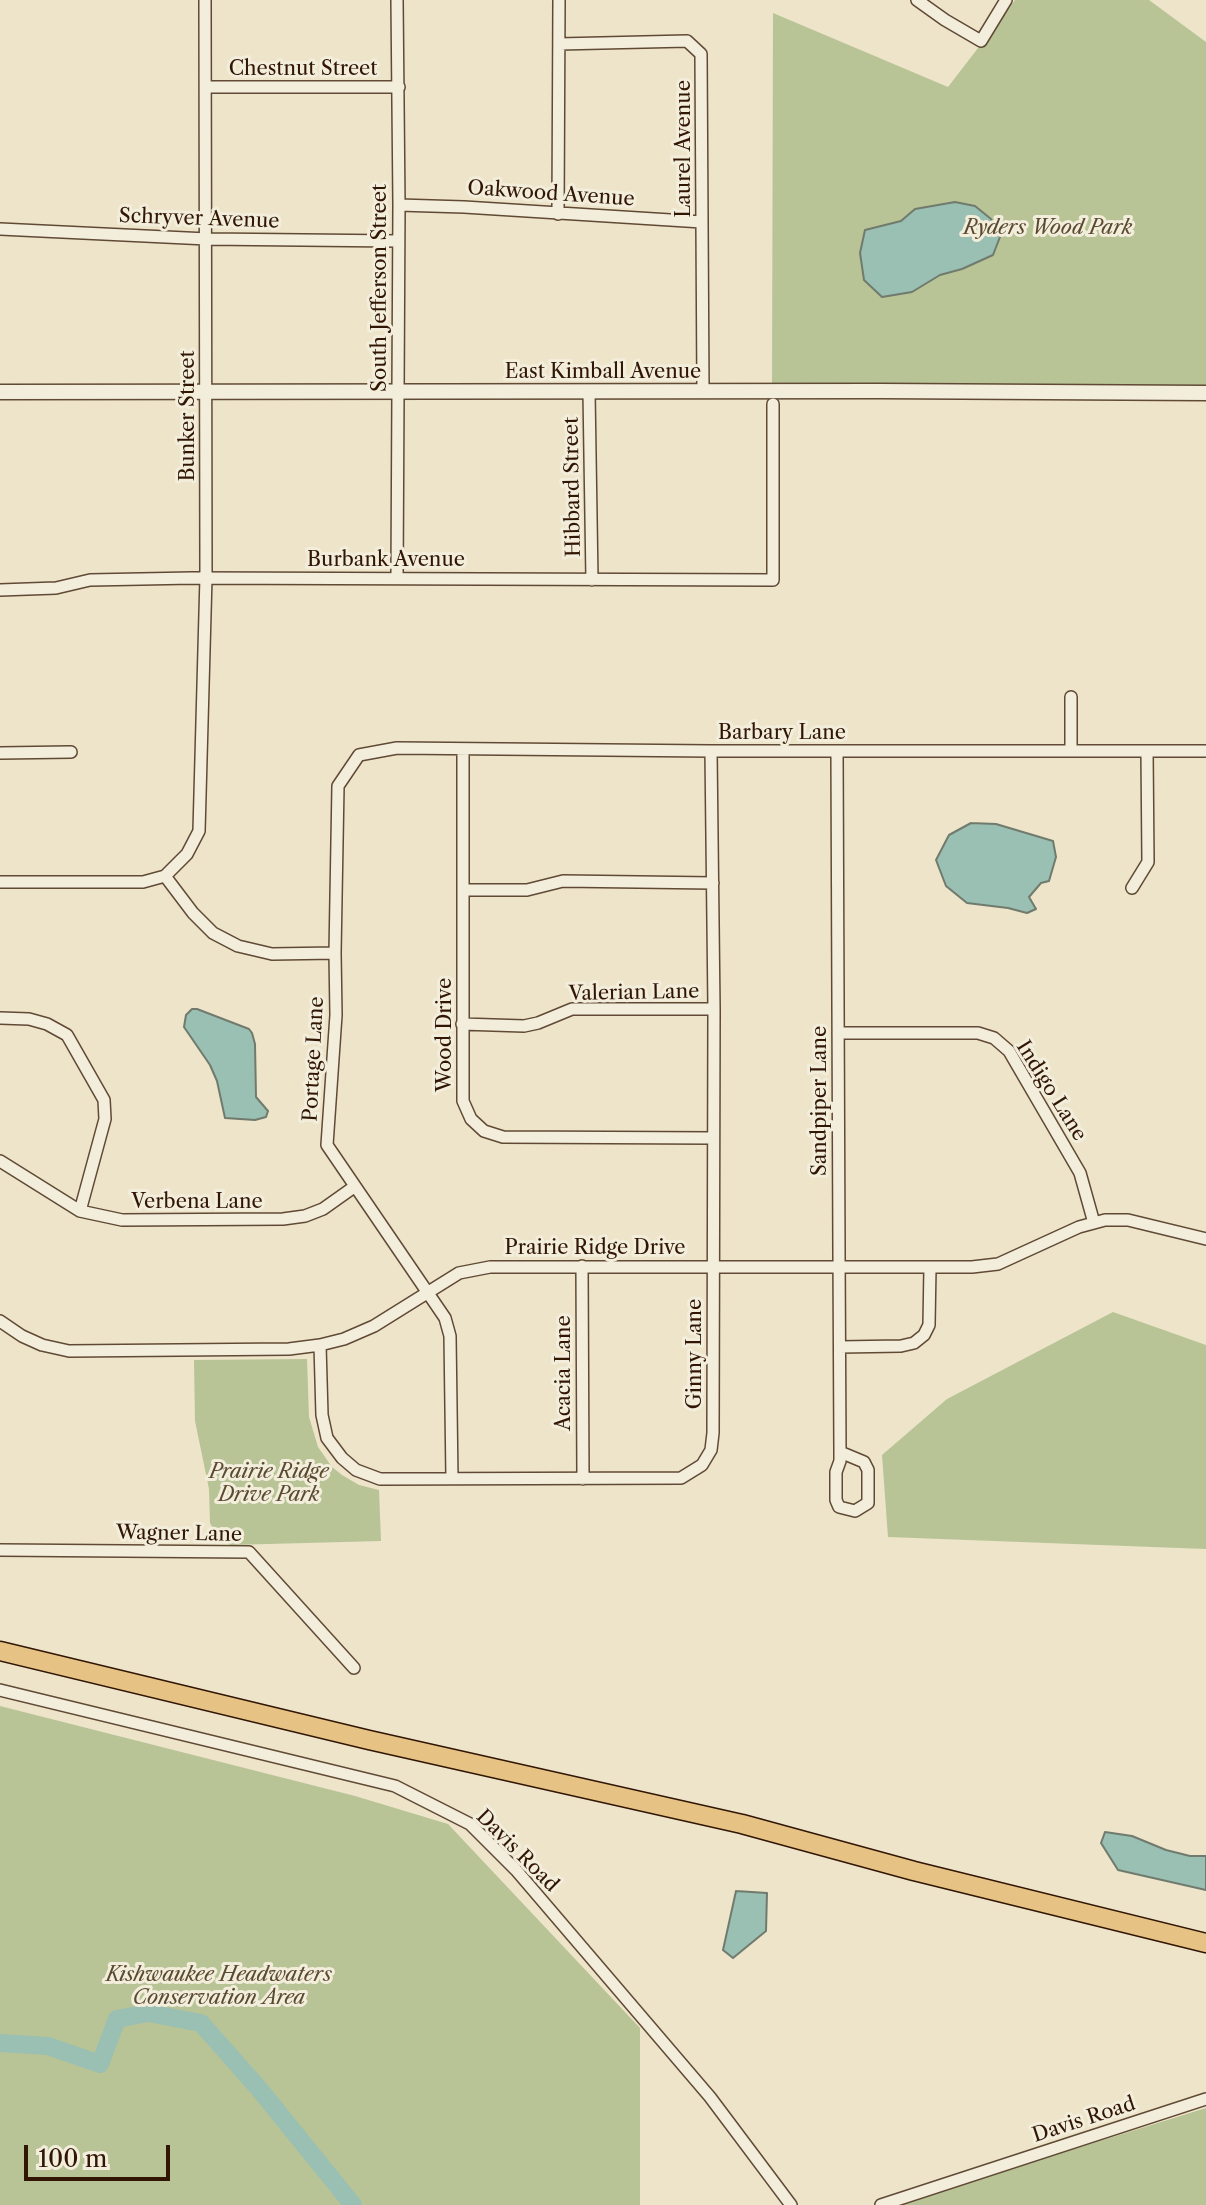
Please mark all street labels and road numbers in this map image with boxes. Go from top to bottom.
street label: Chestnut Street [229,57,377,81]
street label: Laurel Avenue [672,80,696,218]
street label: Oakwood Avenue [467,176,635,212]
street label: South Jefferson Street [368,184,392,392]
street label: Schryver Avenue [118,204,280,234]
street label: Bunker Street [176,350,200,482]
street label: East Kimball Avenue [505,360,701,384]
street label: Hibbard Street [560,417,586,557]
street label: Burbank Avenue [307,548,465,572]
street label: Barbary Lane [718,721,846,745]
street label: Wood Drive [433,978,457,1092]
street label: Valerian Lane [569,980,699,1006]
street label: Portage Lane [299,996,329,1122]
street label: Sandpiper Lane [808,1026,832,1176]
street label: Indigo Lane [1011,1036,1091,1146]
street label: Verbena Lane [131,1190,263,1214]
street label: Prairie Ridge Drive [504,1236,686,1260]
street label: Ginny Lane [683,1299,707,1409]
street label: Acacia Lane [552,1315,576,1431]
street label: Wagner Lane [116,1521,242,1547]
street label: Davis Road [471,1805,563,1897]
street label: Davis Road [1030,2092,1138,2148]

